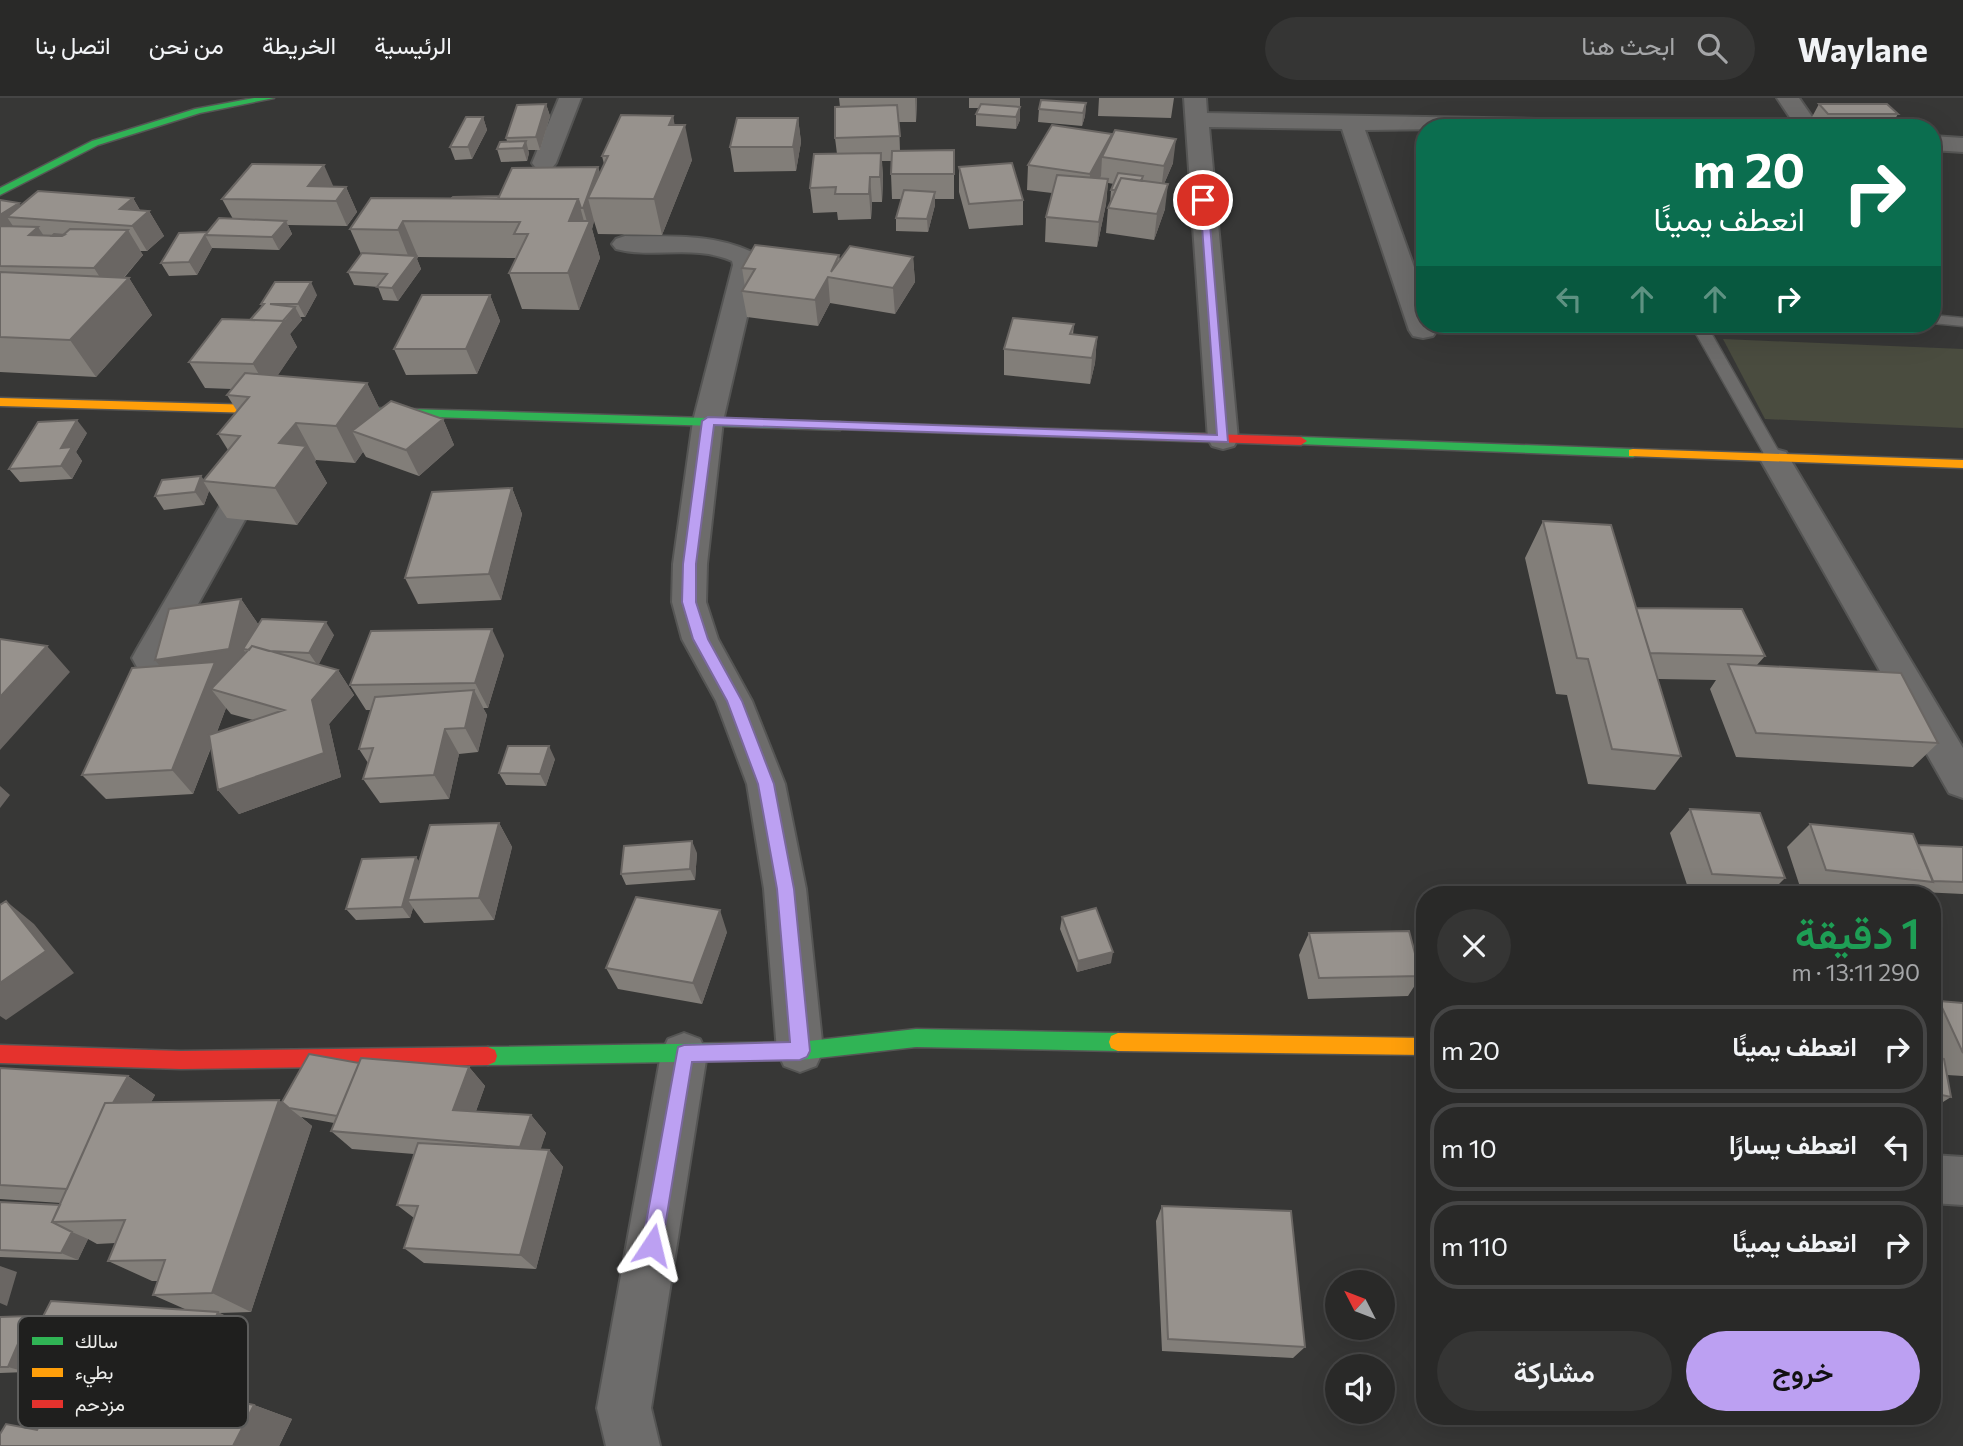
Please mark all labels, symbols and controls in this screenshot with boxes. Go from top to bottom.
search box [1265,17,1755,80]
text: Waylane [1797,28,1928,69]
text: ابحث هنا [1581,29,1675,60]
icon: search [1693,29,1731,67]
text: اتصل بنا [35,30,111,59]
text: من نحن [149,30,224,59]
text: الخريطة [262,30,336,59]
text: الرئيسية [374,30,452,59]
text: 20 m [1693,138,1805,198]
icon: right [1829,147,1920,238]
pin [1173,170,1233,230]
icon: arrive [1184,181,1222,219]
text: انعطف يمينًا [1654,198,1805,238]
icon: left [1550,280,1588,318]
icon: ahead [1623,280,1661,318]
icon: ahead [1696,280,1734,318]
icon: right [1769,280,1807,318]
text: 1 دقيقة [1795,906,1920,958]
button: close [1437,909,1511,983]
text: 290 m · 13:11 [1792,958,1920,986]
text: انعطف يمينًا [1732,1030,1857,1061]
icon: right [1878,1030,1916,1068]
text: 20 m [1441,1034,1500,1065]
text: انعطف يسارًا [1729,1128,1857,1159]
icon: left [1878,1128,1916,1166]
text: 10 m [1441,1132,1497,1163]
position arrow [615,1208,689,1282]
text: انعطف يمينًا [1732,1226,1857,1257]
icon: right [1878,1226,1916,1264]
text: 110 m [1441,1230,1508,1261]
north arrow [1325,1270,1395,1340]
map controls [1325,1270,1395,1424]
legend [18,1316,248,1428]
text: سالك [75,1329,118,1352]
button: مشاركة [1437,1331,1672,1411]
button: خروج [1686,1331,1920,1411]
button: sound [1325,1354,1395,1424]
text: بطيء [75,1360,113,1388]
text: مزدحم [75,1392,125,1417]

